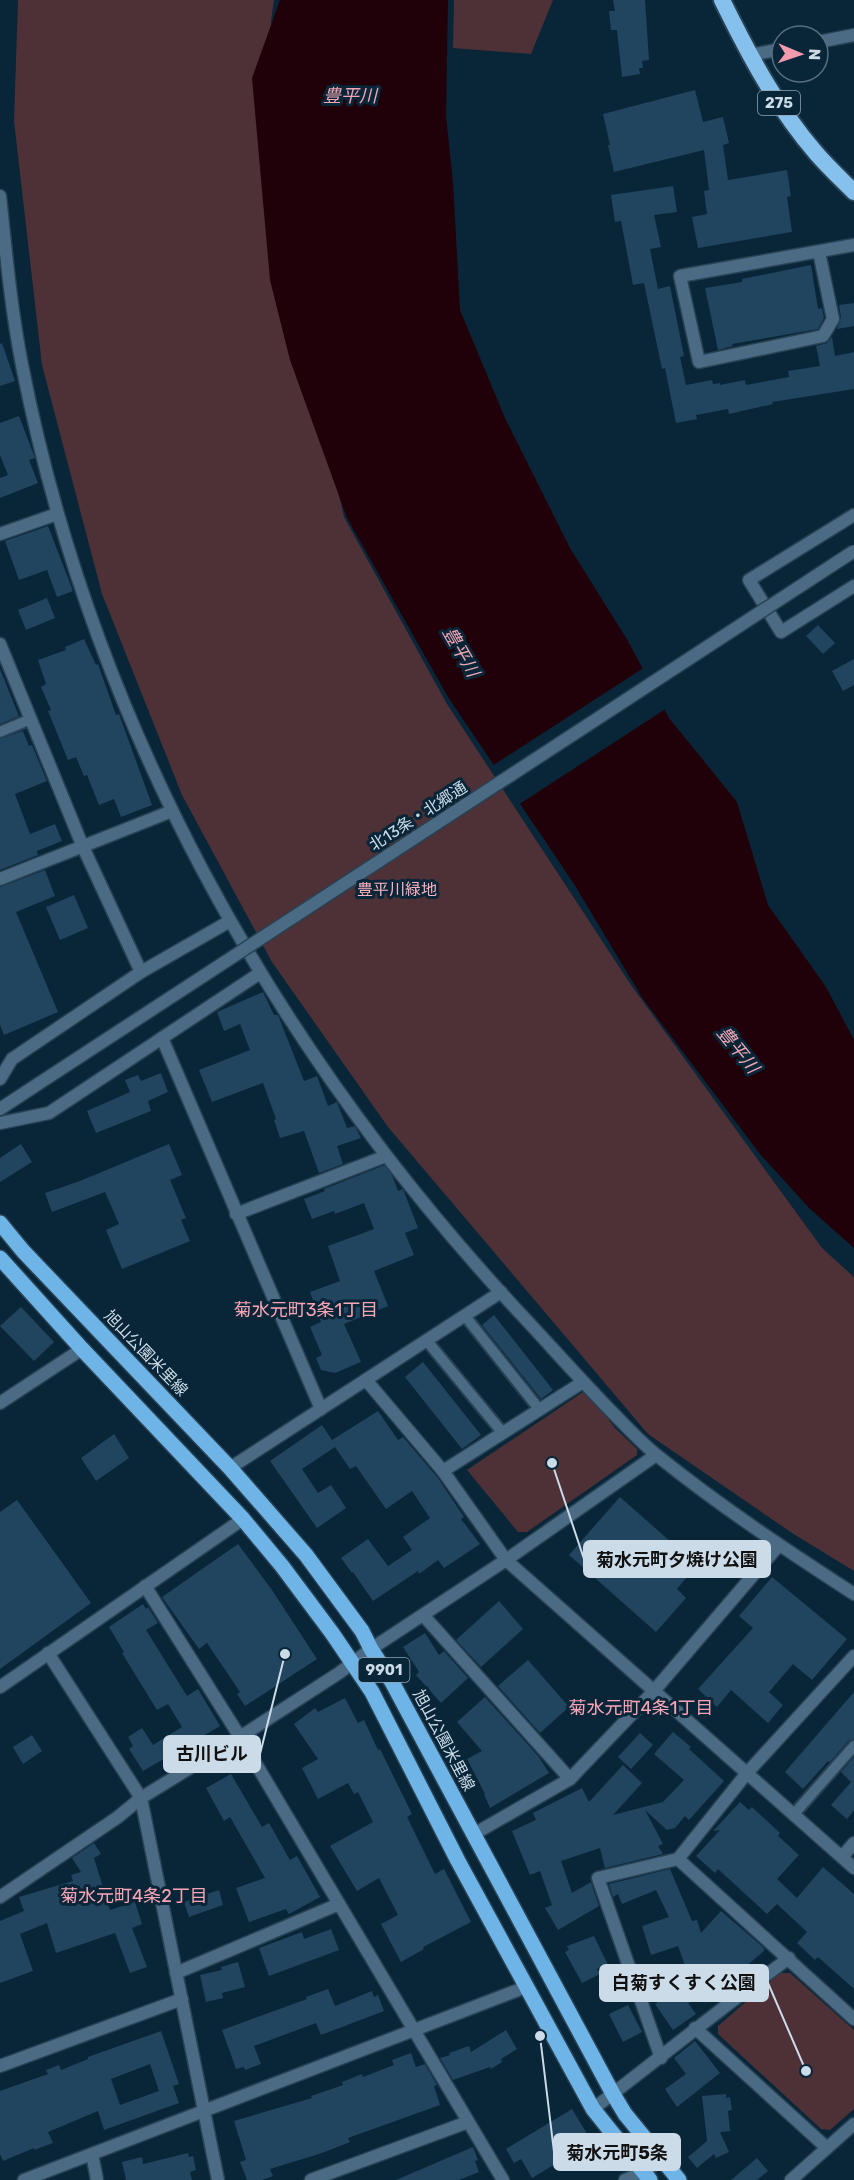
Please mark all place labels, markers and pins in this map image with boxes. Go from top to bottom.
callout: 菊水元町夕焼け公園 [584,1541,770,1577]
callout: 古川ビル [164,1736,260,1772]
callout: 白菊すくすく公園 [600,1965,768,2001]
callout: 菊水元町5条 [554,2134,680,2170]

